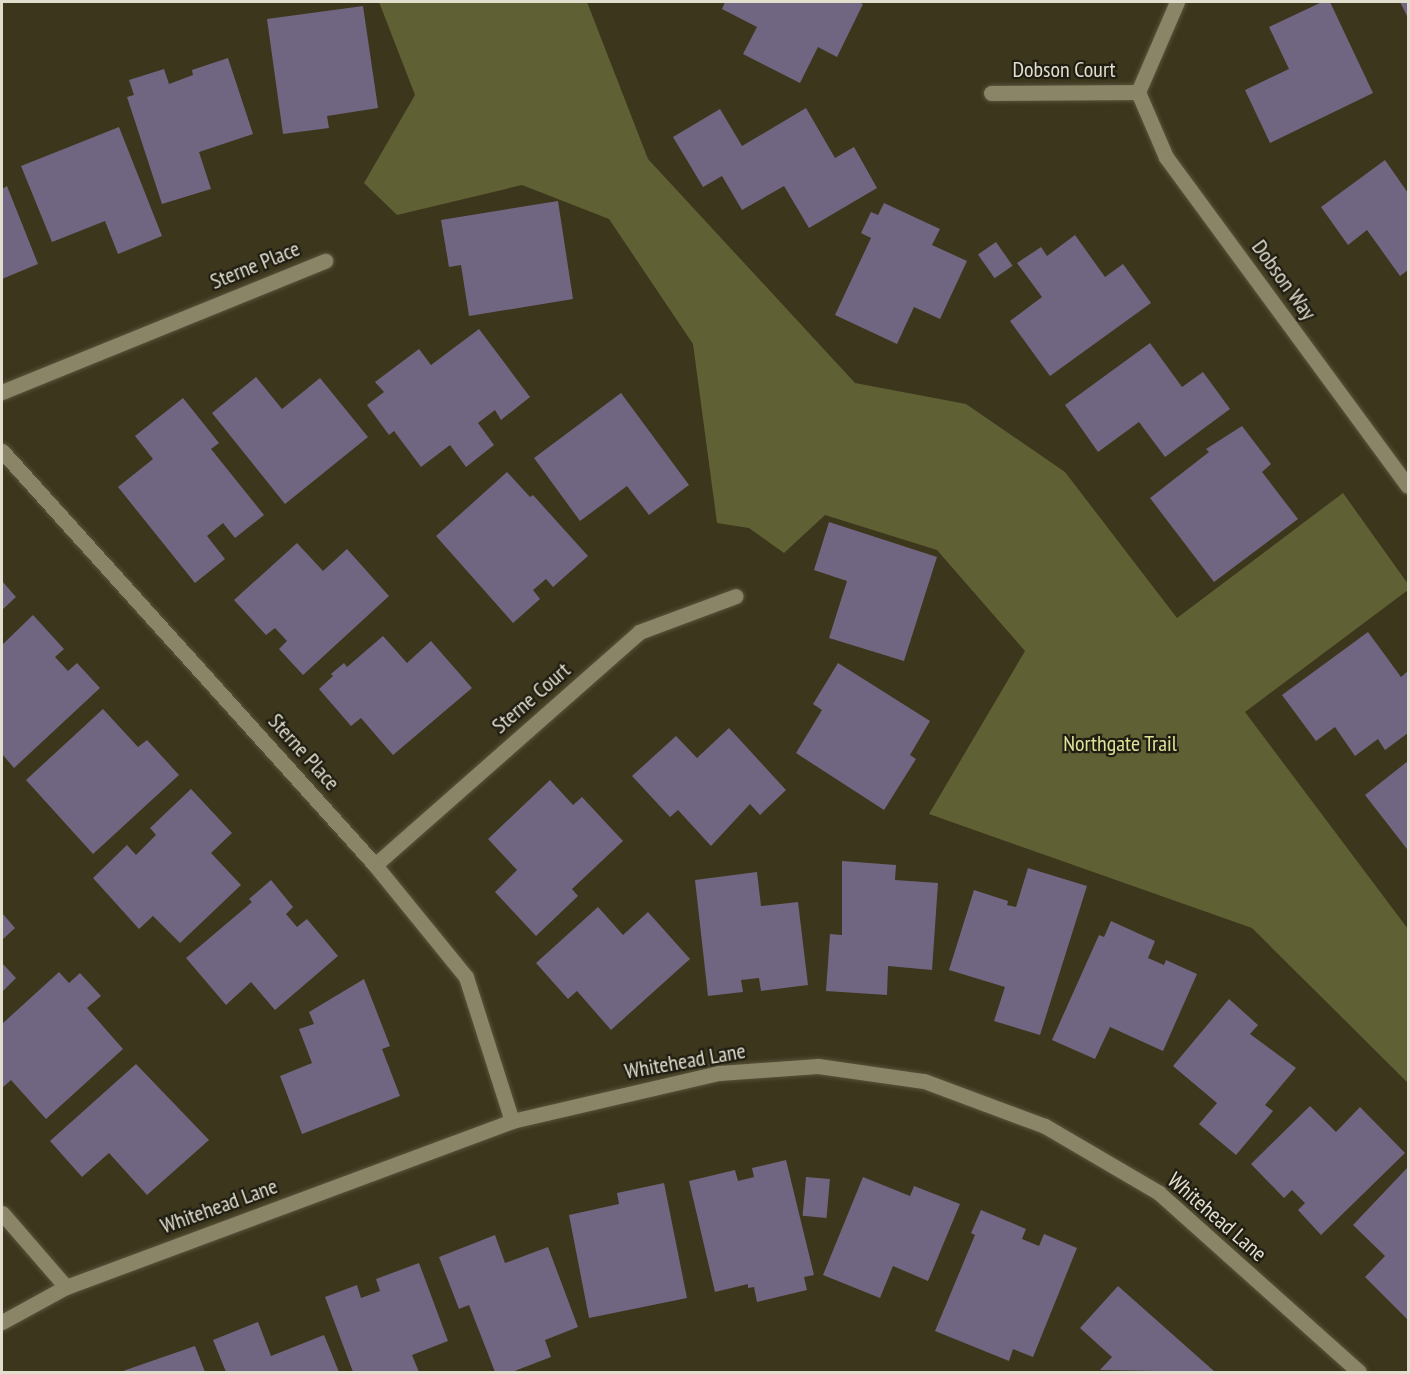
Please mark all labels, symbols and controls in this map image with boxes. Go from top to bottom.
street label: Dobson Court [1013,57,1115,83]
street label: Sterne Place [206,235,304,295]
street label: Dobson Way [1246,235,1322,325]
street label: Sterne Court [487,657,575,739]
street label: Sterne Place [263,708,345,796]
park label: Northgate Trail [1063,731,1177,757]
street label: Whitehead Lane [622,1037,748,1085]
street label: Whitehead Lane [1162,1167,1272,1267]
street label: Whitehead Lane [157,1173,281,1239]

